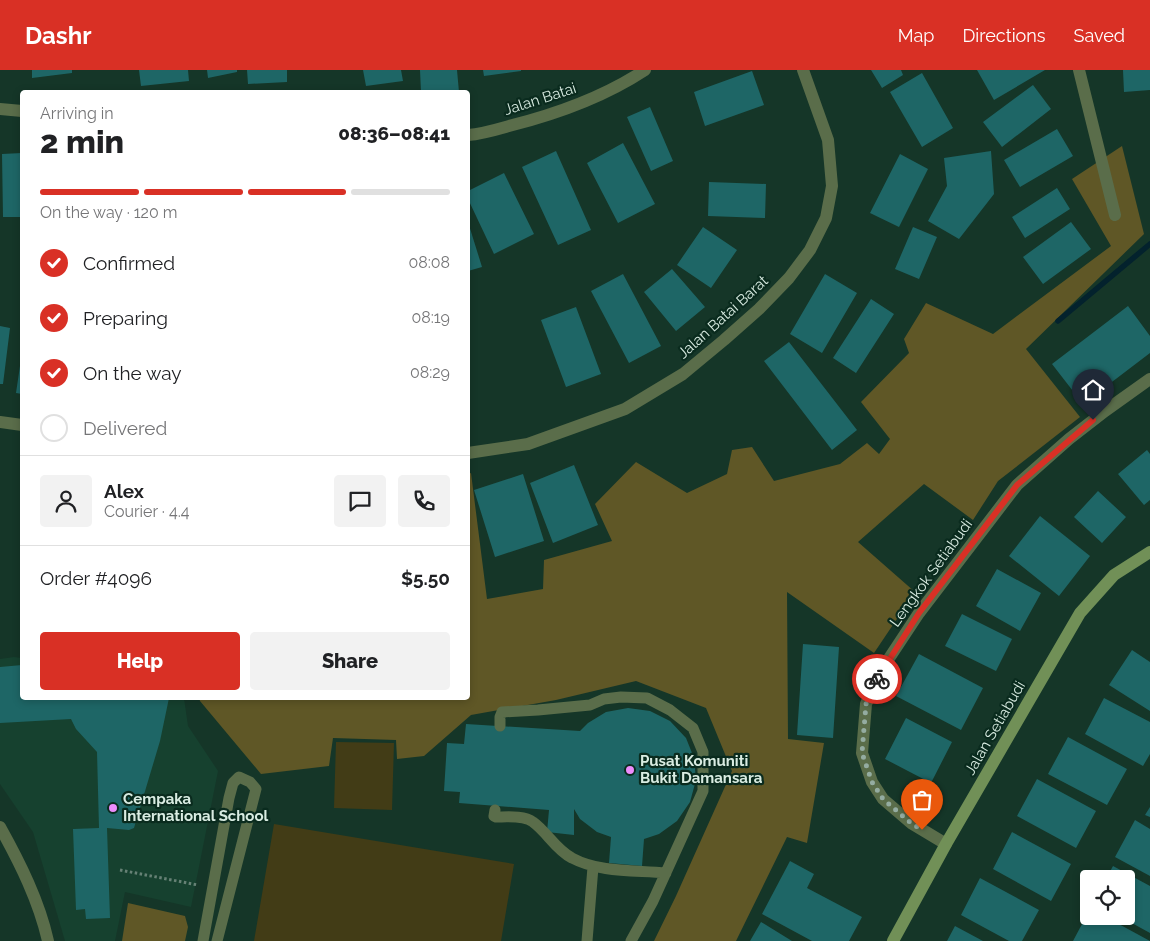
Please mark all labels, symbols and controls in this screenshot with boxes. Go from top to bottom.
text: Dashr [25,21,91,50]
text: Map [898,25,934,46]
text: Directions [962,25,1046,46]
text: Saved [1074,25,1125,46]
street label: Jalan Batai [502,79,578,119]
text: Arriving in [40,104,114,123]
text: 08:36–08:41 [338,122,450,144]
text: 2 min [40,123,124,160]
text: On the way · 120 m [40,203,178,222]
icon: check [40,249,68,277]
text: Confirmed [83,252,175,274]
text: 08:08 [408,253,450,272]
street label: Jalan Batai Barat [674,272,772,362]
icon: check [40,304,68,332]
text: Preparing [83,307,168,329]
text: 08:19 [411,308,450,327]
icon: check [40,359,68,387]
text: On the way [83,362,182,384]
text: 08:29 [410,363,450,382]
pin [1072,369,1114,420]
icon: home [1079,376,1107,404]
text: Delivered [83,417,167,439]
button: person [40,475,92,527]
button: chat [334,475,386,527]
button: phone [398,475,450,527]
text: Alex [104,480,144,502]
text: Courier · 4.4 [104,502,189,521]
street label: Lengkok Setiabudi [886,516,976,630]
text: Order #4096 [40,567,152,589]
text: $5.50 [401,567,450,589]
button: Help [40,632,240,690]
button: Share [250,632,450,690]
courier [852,654,902,704]
icon: bike [863,665,891,693]
street label: Jalan Setiabudi [961,678,1029,778]
place label: Pusat Komuniti Bukit Damansara [640,752,763,787]
marker: Pusat Komuniti Bukit Damansara [624,764,636,776]
pin [901,779,943,830]
icon: bag [908,786,936,814]
place label: Cempaka International School [123,790,269,825]
marker: Cempaka International School [107,802,119,814]
map controls [1080,870,1135,925]
button: locate [1080,870,1135,925]

